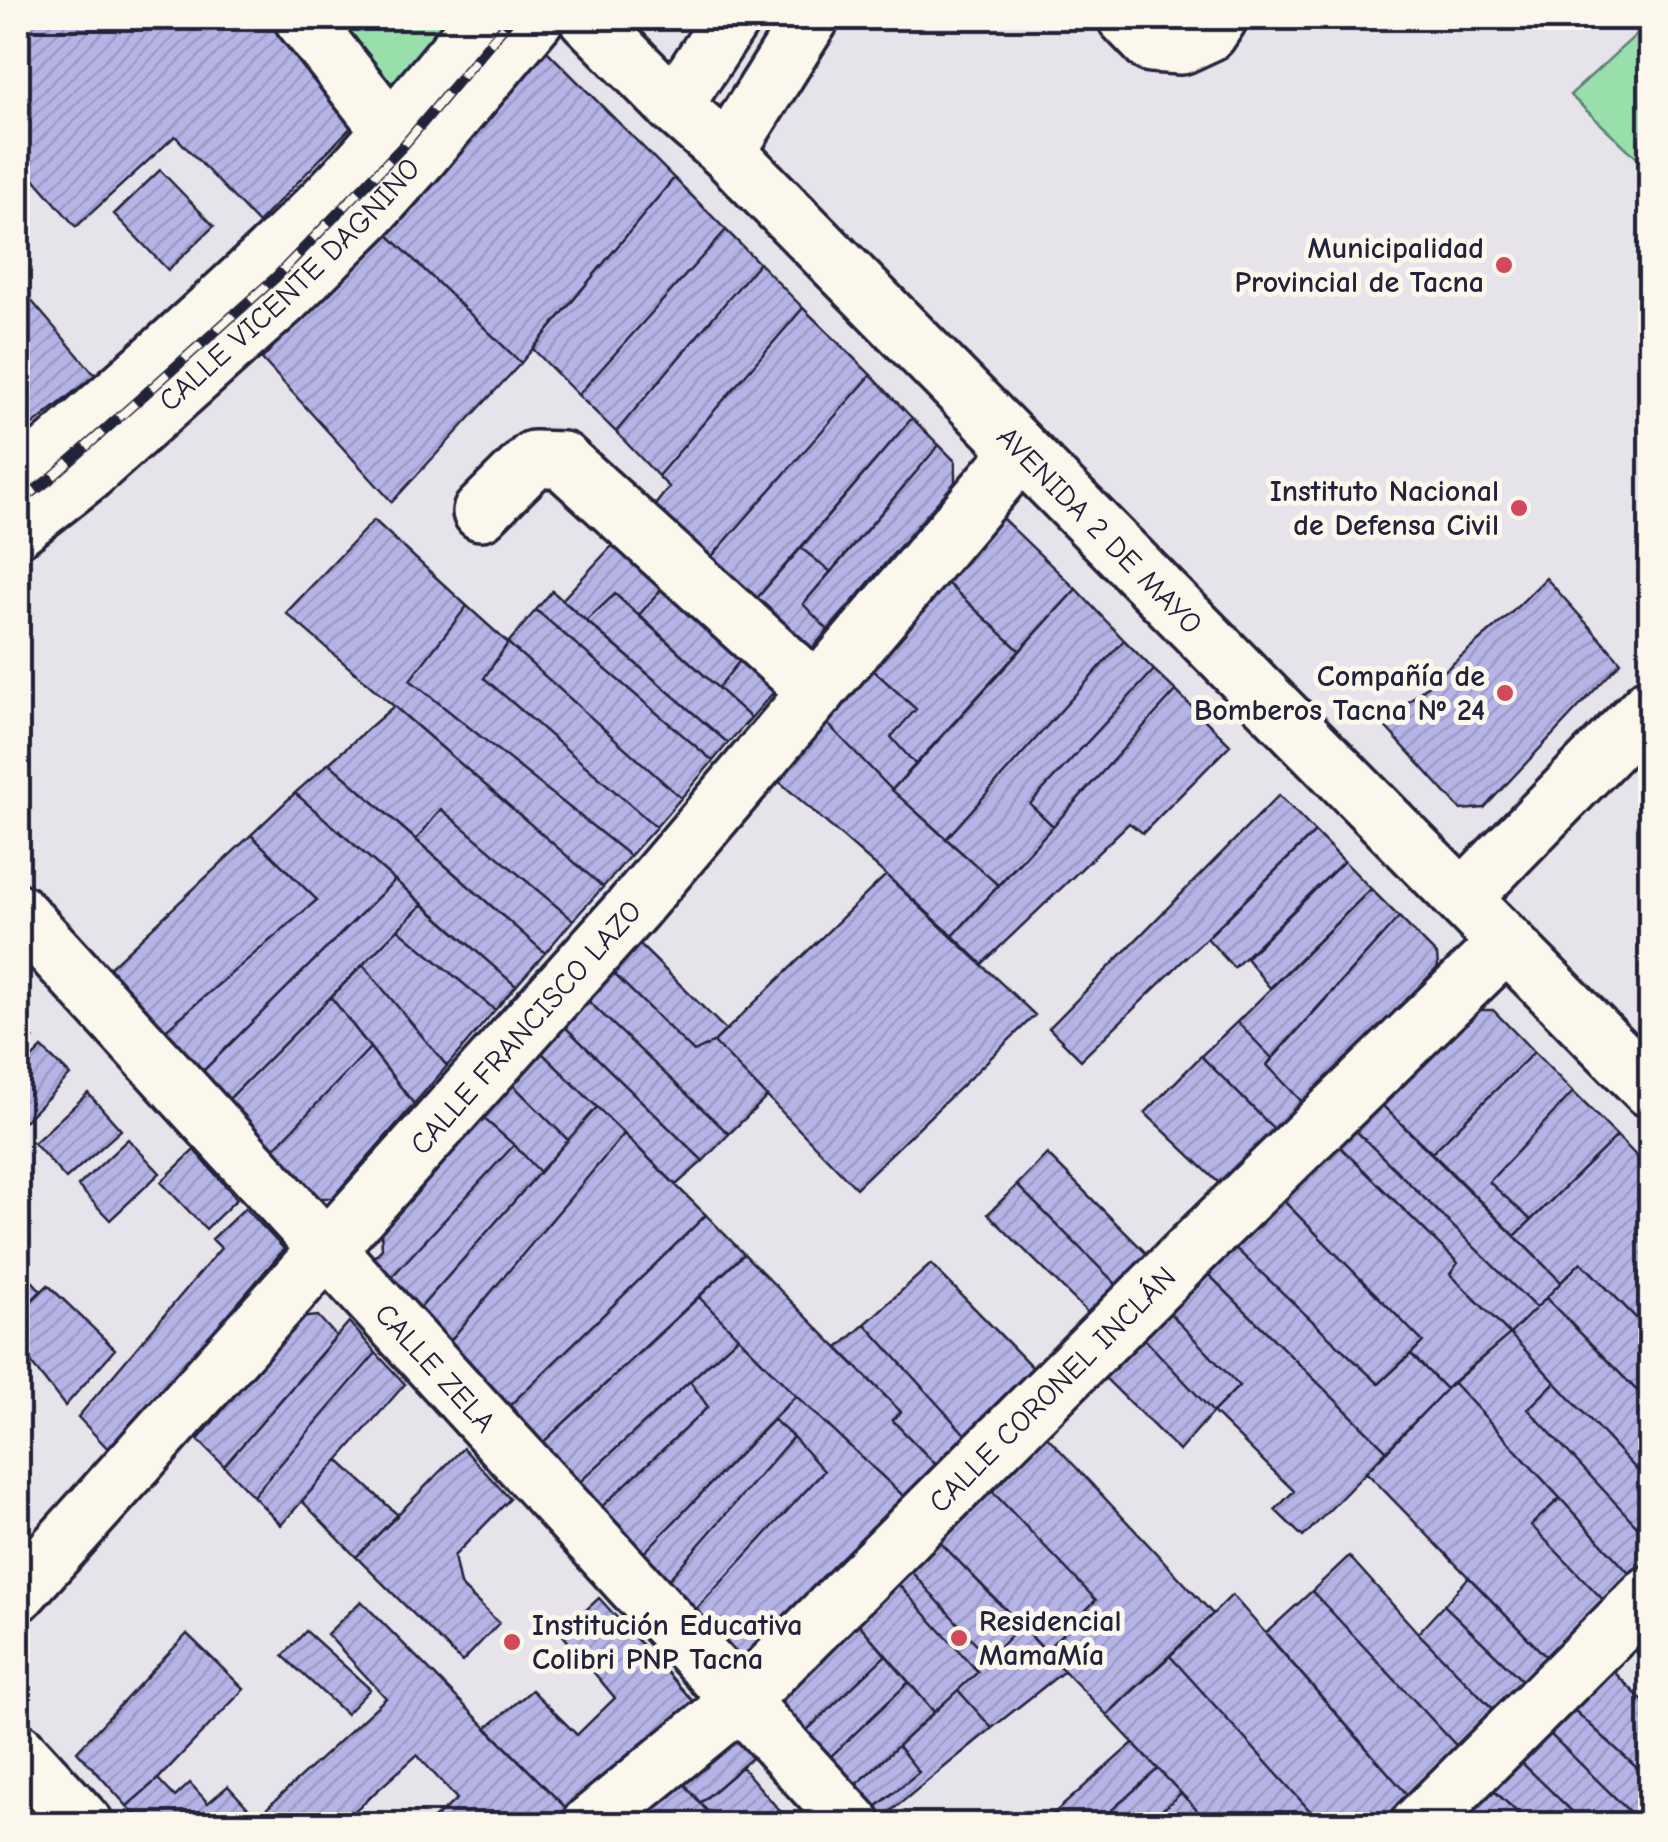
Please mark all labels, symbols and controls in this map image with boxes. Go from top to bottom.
street label: CALLE VICENTE DAGNINO [152,151,427,418]
place label: Municipalidad Provincial de Tacna [1234,231,1484,300]
marker: Municipalidad Provincial de Tacna [1493,254,1515,276]
street label: AVENIDA 2 DE MAYO [990,419,1210,641]
place label: Instituto Nacional de Defensa Civil [1270,474,1499,543]
marker: Instituto Nacional de Defensa Civil [1508,497,1530,519]
place label: Compañía de Bomberos Tacna Nº 24 [1194,659,1485,728]
marker: Compañía de Bomberos Tacna Nº 24 [1494,682,1516,704]
street label: CALLE FRANCISCO LAZO [403,893,649,1162]
street label: CALLE CORONEL INCLÁN [922,1259,1183,1520]
street label: CALLE ZELA [368,1296,503,1439]
place label: Residencial MamaMía [979,1604,1122,1673]
place label: Institución Educativa Colibri PNP Tacna [532,1608,803,1677]
marker: Residencial MamaMía [948,1627,970,1649]
marker: Institución Educativa Colibri PNP Tacna [501,1631,523,1653]

